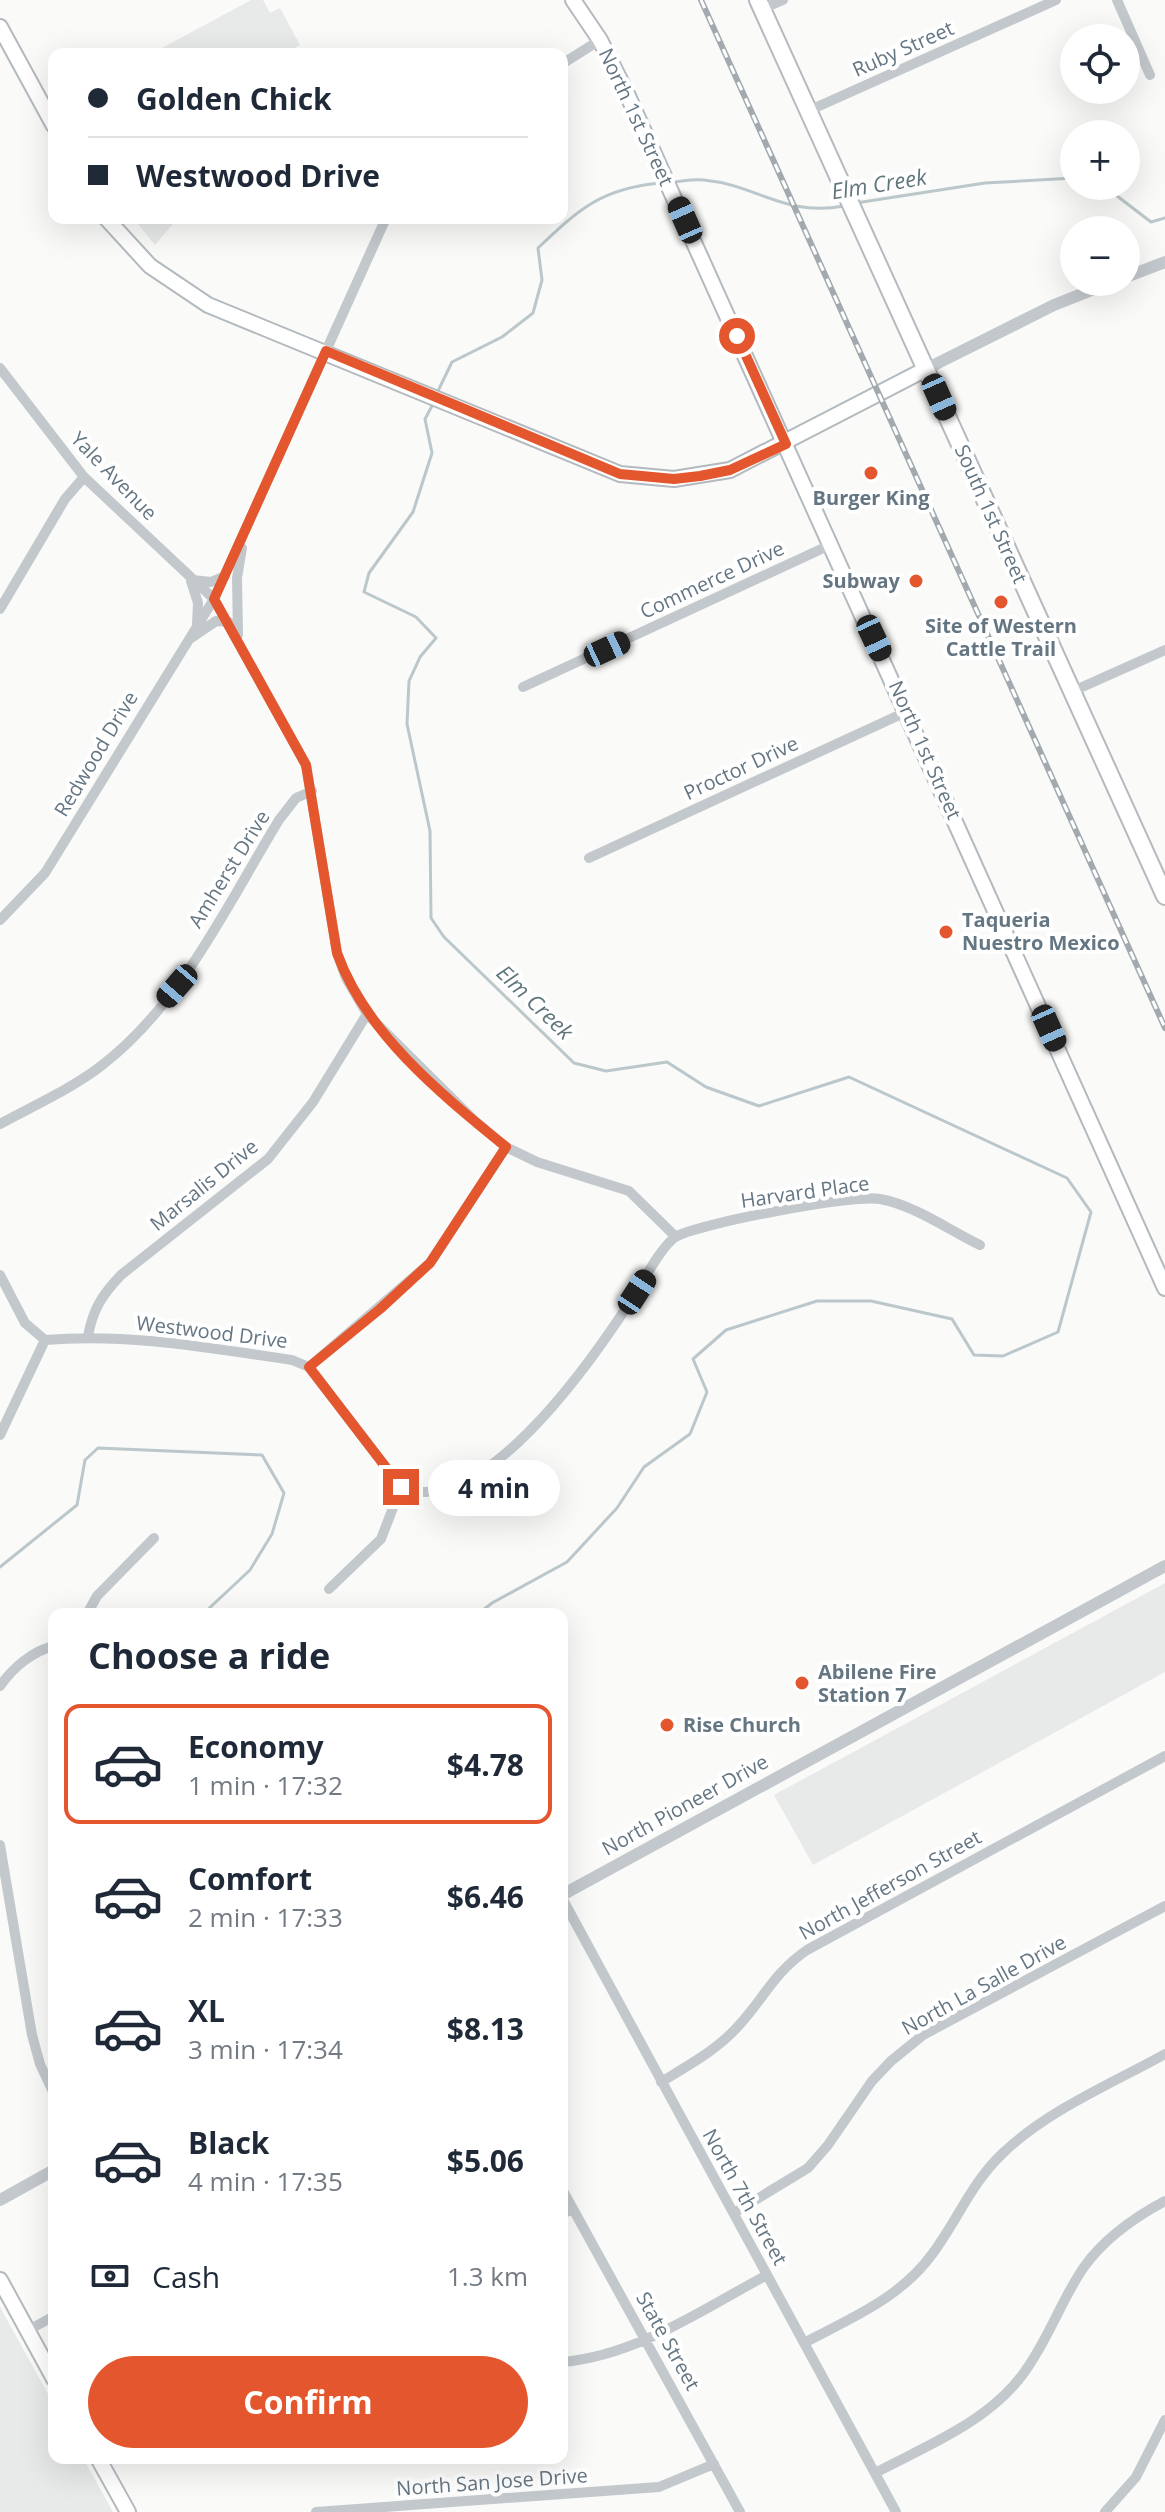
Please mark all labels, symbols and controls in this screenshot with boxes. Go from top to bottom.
street label: Ruby Street [848,14,958,83]
map controls [1060,24,1140,296]
button: locate [1060,24,1140,104]
street label: North 1st Street [593,44,680,190]
text: Golden Chick [136,78,332,119]
button: + [1060,120,1140,200]
text: Westwood Drive [136,155,380,196]
water label: Elm Creek [829,160,930,205]
car [664,193,706,247]
button: − [1060,216,1140,296]
route start [719,318,755,354]
car [918,370,960,424]
street label: Yale Avenue [65,425,163,526]
street label: South 1st Street [949,440,1034,587]
marker: Burger King [862,464,880,482]
place label: Burger King [813,484,930,511]
street label: Commerce Drive [635,534,788,625]
place label: Subway [823,567,901,594]
marker: Subway [907,572,925,590]
marker: Site of Western Cattle Trail [992,593,1010,611]
car [853,611,895,665]
place label: Site of Western Cattle Trail [925,612,1077,662]
car [580,628,634,670]
street label: North 1st Street [883,676,968,823]
street label: Redwood Drive [47,686,144,821]
street label: Proctor Drive [679,729,802,806]
street label: Amherst Drive [182,805,275,933]
place label: Taqueria Nuestro Mexico [962,906,1120,956]
marker: Taqueria Nuestro Mexico [937,923,955,941]
water label: Elm Creek [491,957,582,1046]
car [152,960,202,1012]
car [1028,1001,1070,1055]
street label: Marsalis Drive [144,1133,263,1237]
street label: Harvard Place [739,1169,871,1214]
car [614,1265,660,1319]
street label: Westwood Drive [135,1309,289,1354]
callout: 4 min [429,1459,561,1515]
route end [383,1469,419,1505]
text: 4 min [458,1470,530,1506]
text: Choose a ride [88,1631,330,1680]
place label: Abilene Fire Station 7 [818,1658,937,1708]
marker: Abilene Fire Station 7 [793,1674,811,1692]
place label: Rise Church [683,1711,801,1738]
marker: Rise Church [658,1716,676,1734]
text: Economy [188,1726,324,1767]
icon: car [92,1728,164,1800]
text: $4.78 [447,1744,524,1785]
street label: North Pioneer Drive [597,1748,773,1861]
text: 1 min · 17:32 [188,1767,343,1803]
street label: North Jefferson Street [794,1823,986,1946]
text: Comfort [188,1858,312,1899]
icon: car [92,1860,164,1932]
text: $6.46 [447,1876,524,1917]
text: 2 min · 17:33 [188,1899,343,1935]
street label: North La Salle Drive [897,1928,1071,2041]
text: XL [188,1990,225,2031]
icon: car [92,1992,164,2064]
text: $8.13 [447,2008,524,2049]
text: 3 min · 17:34 [188,2031,343,2067]
text: Black [188,2122,269,2163]
icon: car [92,2124,164,2196]
street label: North 7th Street [697,2124,794,2270]
text: $5.06 [447,2140,524,2181]
text: 4 min · 17:35 [188,2163,343,2199]
icon: cash [88,2254,132,2298]
text: Cash [152,2256,220,2297]
text: 1.3 km [447,2258,528,2294]
street label: State Street [630,2287,707,2395]
button: Confirm [88,2356,528,2448]
street label: North San Jose Drive [395,2461,589,2502]

